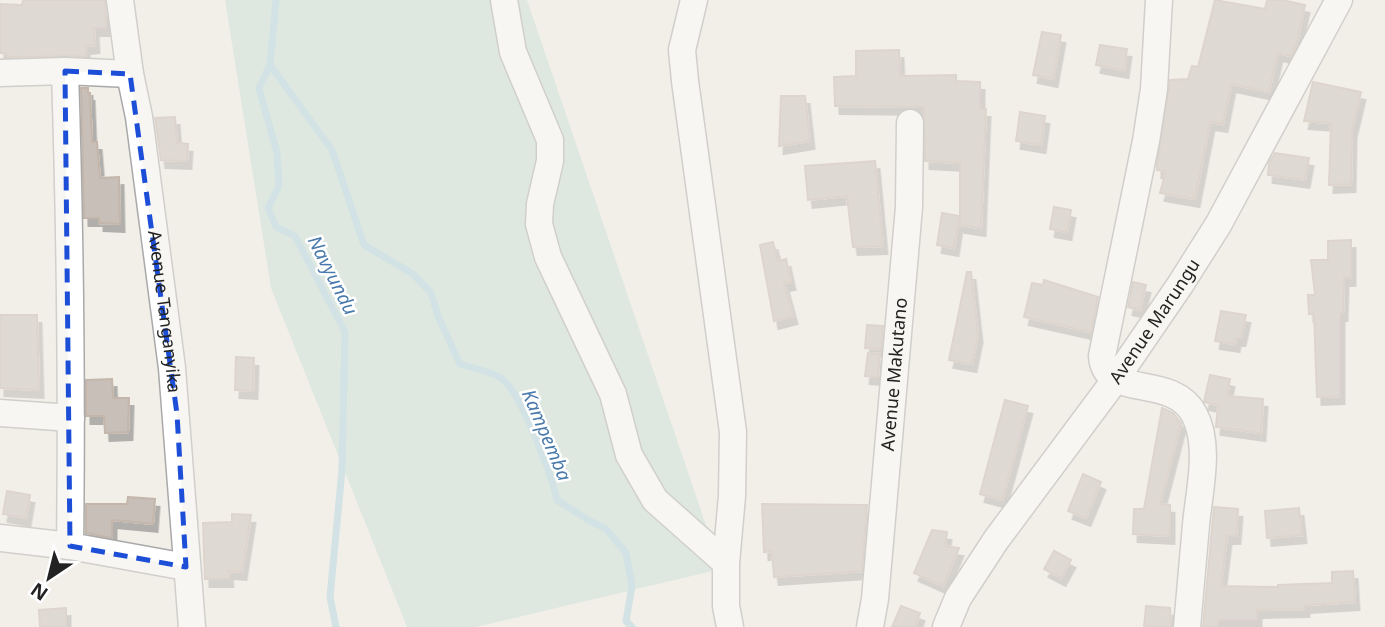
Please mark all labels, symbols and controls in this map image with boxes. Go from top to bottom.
street label: Avenue Tanganyika [143,229,187,394]
water label: Navyundu [302,231,364,319]
street label: Avenue Marungu [1103,254,1205,388]
street label: Avenue Makutano [875,297,912,452]
water label: Kampemba [516,385,578,485]
north arrow [14,543,84,613]
text: N [25,577,53,607]

